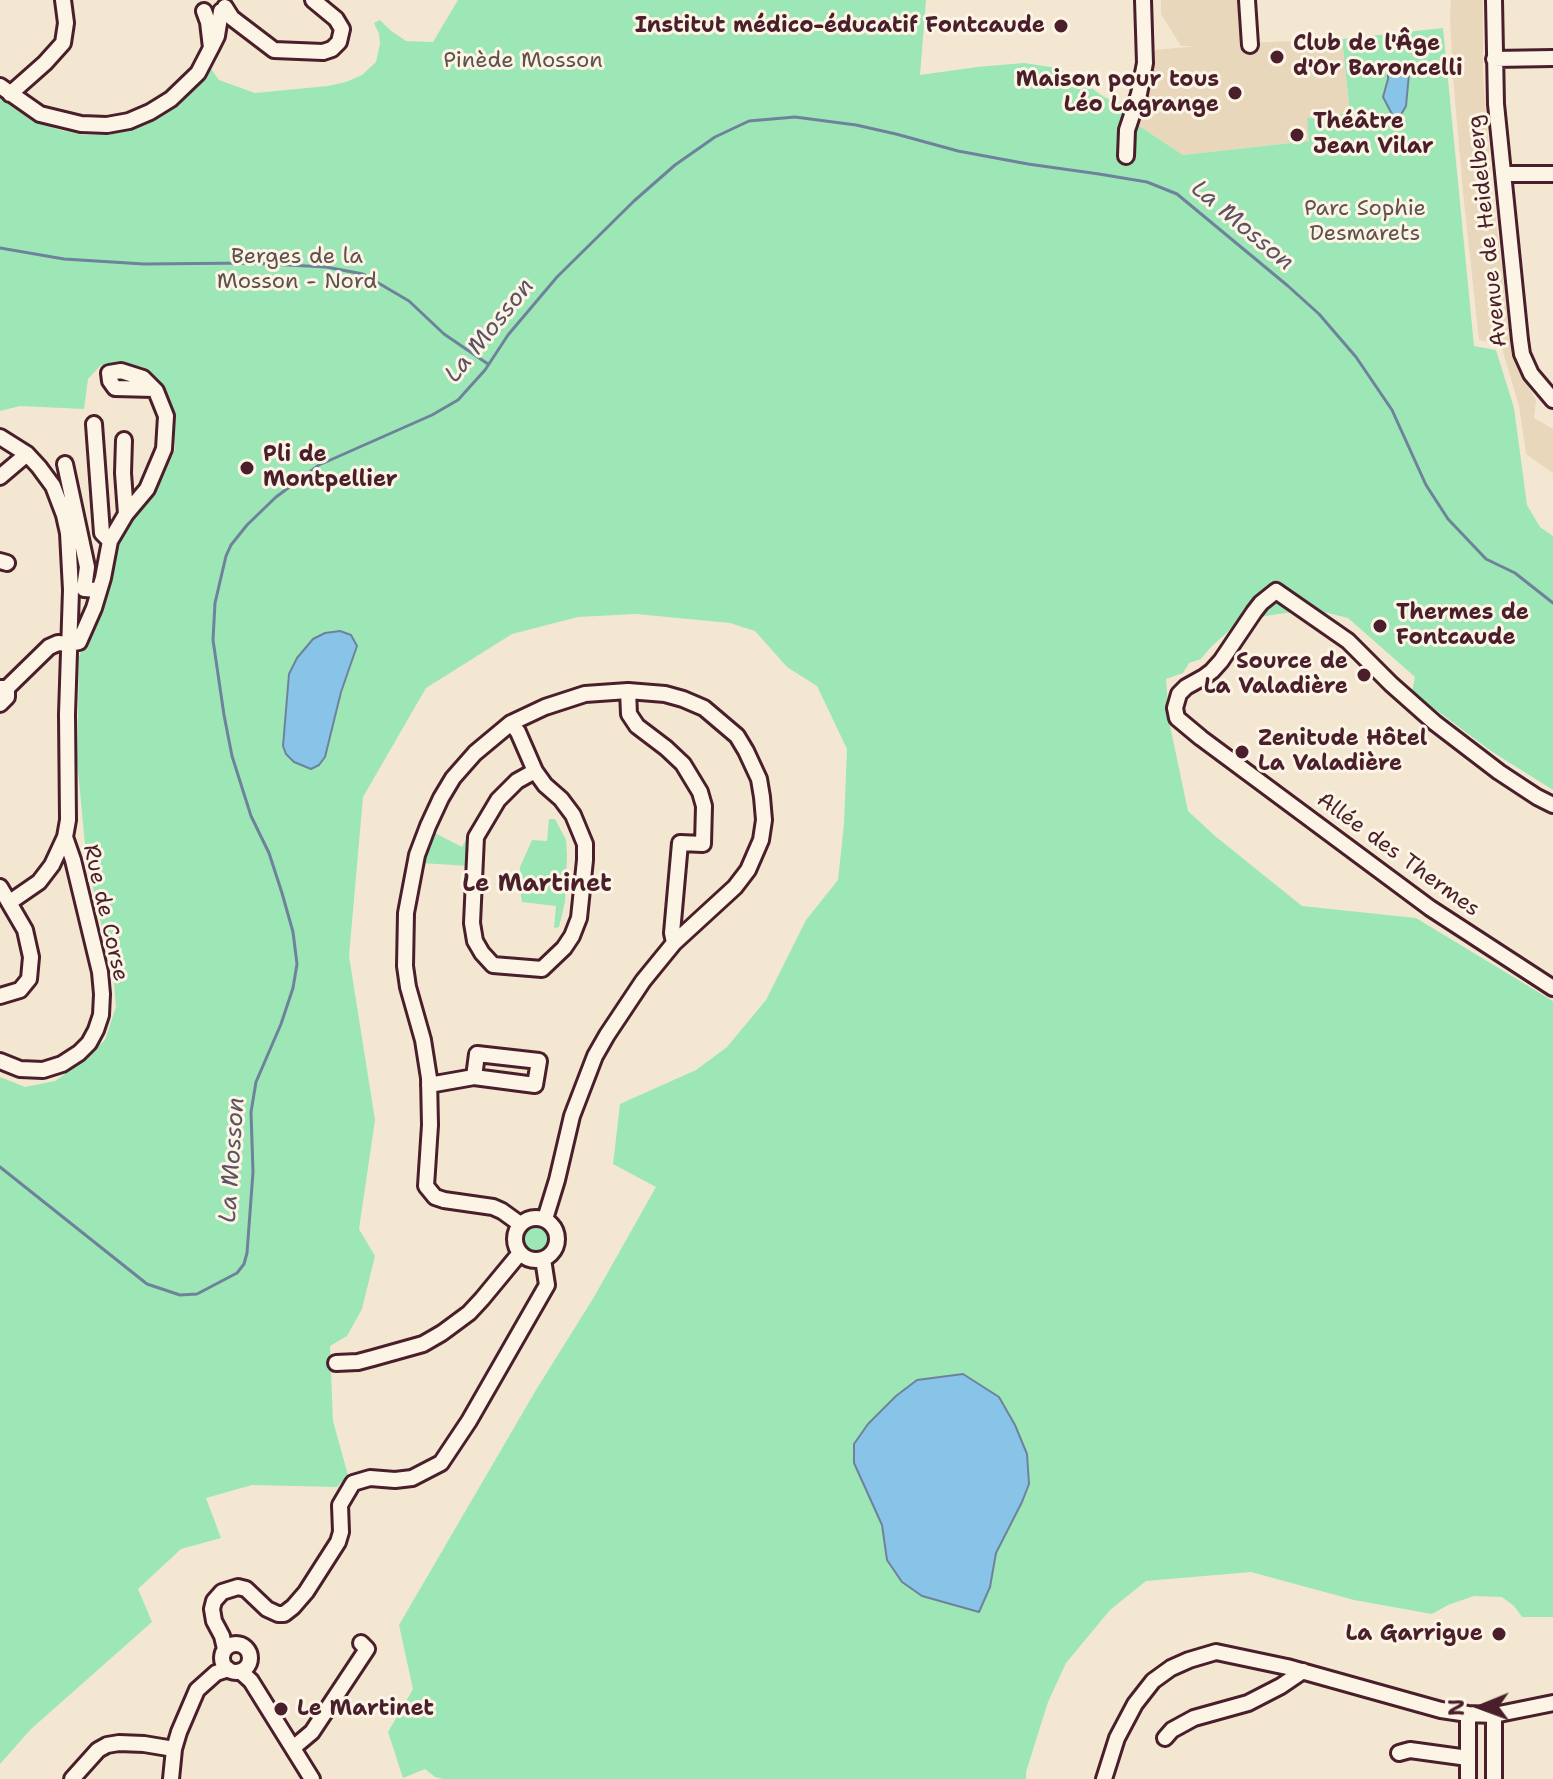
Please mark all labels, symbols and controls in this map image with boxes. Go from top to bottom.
place label: Institut médico-éducatif Fontcaude [635,13,1045,39]
marker: Institut médico-éducatif Fontcaude [1052,17,1070,35]
place label: Club de l'Âge d'Or Baroncelli [1293,31,1463,82]
park label: Pinède Mosson [443,48,603,74]
marker: Club de l'Âge d'Or Baroncelli [1268,48,1286,66]
place label: Maison pour tous Léo Lagrange [1016,67,1219,118]
marker: Maison pour tous Léo Lagrange [1226,84,1244,102]
place label: Théâtre Jean Vilar [1313,109,1434,160]
street label: Avenue de Heidelberg [1463,114,1513,348]
marker: Théâtre Jean Vilar [1288,126,1306,144]
water label: La Mosson [1185,175,1299,277]
park label: Parc Sophie Desmarets [1304,196,1426,248]
park label: Berges de la Mosson - Nord [217,244,377,296]
water label: La Mosson [439,273,541,389]
place label: Pli de Montpellier [263,442,398,494]
marker: Pli de Montpellier [238,459,256,477]
place label: Thermes de Fontcaude [1396,600,1529,652]
marker: Thermes de Fontcaude [1371,617,1389,635]
place label: Source de La Valadière [1204,649,1348,700]
marker: Source de La Valadière [1355,666,1373,684]
place label: Zenitude Hôtel La Valadière [1258,726,1427,778]
marker: Zenitude Hôtel La Valadière [1233,743,1251,761]
street label: Allée des Thermes [1311,787,1485,923]
street label: Rue de Corse [76,842,134,984]
district label: Le Martinet [462,871,612,899]
water label: La Mosson [214,1096,252,1224]
place label: La Garrigue [1345,1621,1483,1647]
marker: La Garrigue [1490,1625,1508,1643]
north arrow [1441,1667,1521,1747]
place label: Le Martinet [297,1696,434,1722]
text: N [1442,1698,1471,1716]
marker: Le Martinet [272,1700,290,1718]

